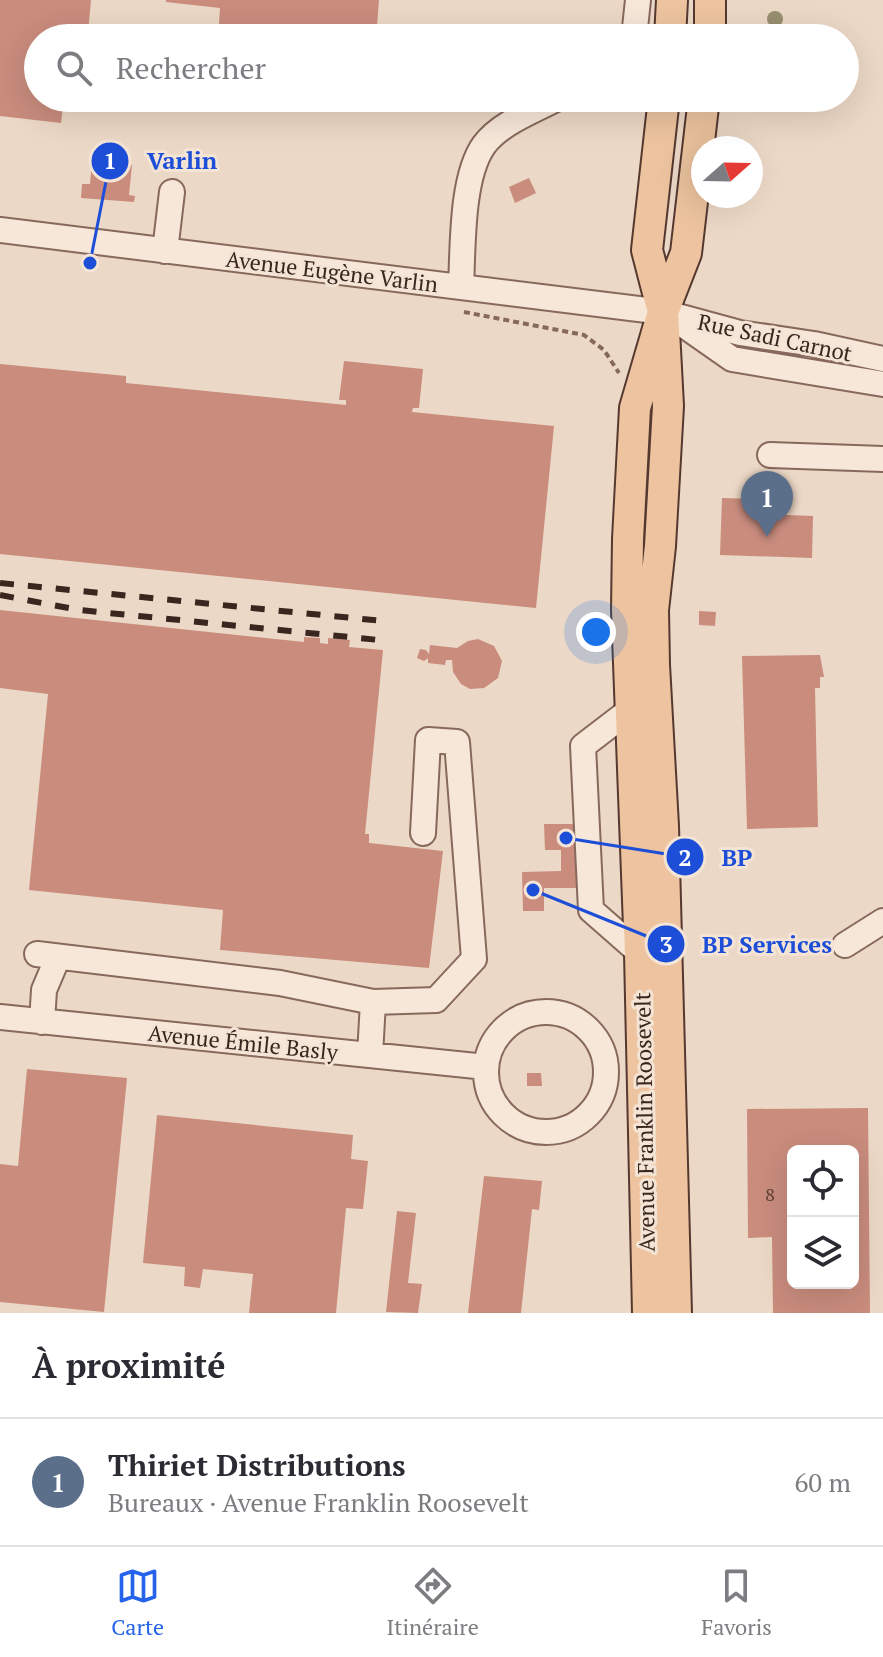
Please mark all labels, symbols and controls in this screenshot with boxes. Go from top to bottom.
search box [24,24,859,112]
icon: search [52,46,96,90]
text: Rechercher [116,48,266,88]
north arrow [691,136,763,208]
callout: Varlin [90,137,233,185]
text: 1 [103,144,117,176]
text: Varlin [147,144,218,176]
street label: Avenue Eugène Varlin [224,244,440,298]
street label: Rue Sadi Carnot [695,306,855,368]
pin: 1 [741,471,793,537]
your location [576,612,616,652]
callout: BP [665,833,768,881]
text: 2 [678,841,692,873]
text: BP [722,841,752,873]
callout: BP Services [646,920,848,968]
text: 3 [659,928,673,960]
text: BP Services [702,928,832,960]
street label: Avenue Franklin Roosevelt [627,992,661,1252]
street label: Avenue Émile Basly [147,1018,340,1066]
map controls [787,1145,859,1289]
button: locate [787,1145,859,1217]
house number: 8 [765,1182,775,1206]
button: layers [787,1217,859,1289]
text: À proximité [32,1343,226,1388]
text: Thiriet Distributions [108,1445,406,1485]
text: 1 [51,1465,65,1499]
text: 60 m [795,1465,851,1499]
text: Bureaux · Avenue Franklin Roosevelt [108,1485,529,1519]
tab: Carte [111,1564,164,1641]
tab: Itinéraire [386,1564,479,1641]
tab: Favoris [701,1564,772,1641]

